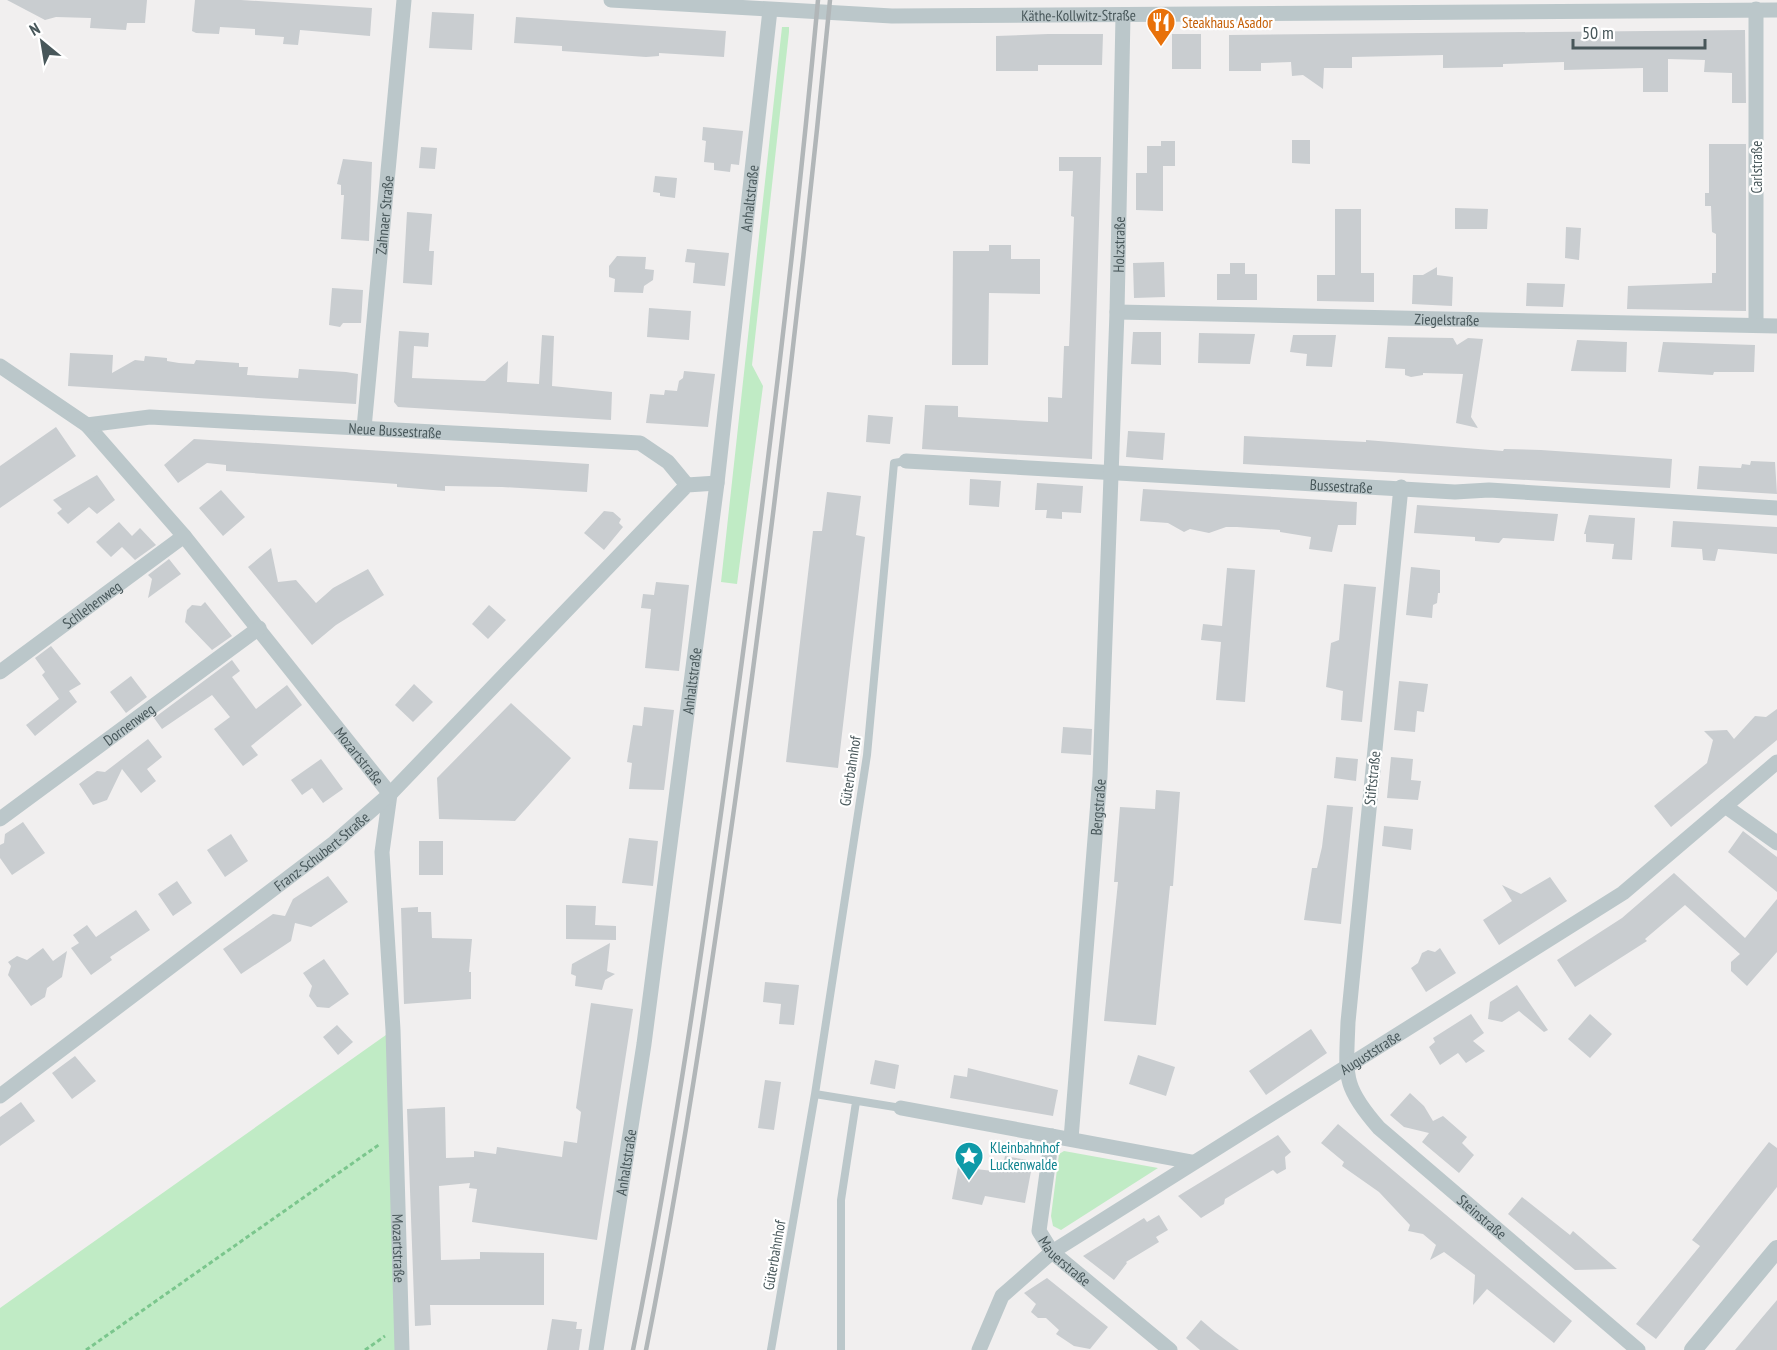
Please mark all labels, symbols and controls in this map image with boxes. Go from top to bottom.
street label: Käthe-Kollwitz-Straße [1021,5,1136,25]
restaurant icon: Steakhaus Asador [1145,6,1177,48]
north arrow [12,12,72,72]
scale bar [1573,12,1705,50]
place label: Steakhaus Asador [1182,13,1274,32]
text: N [26,18,43,40]
text: 50 m [1582,21,1614,44]
street label: Carlstraße [1747,140,1766,194]
street label: Anhaltstraße [736,164,762,233]
street label: Zahnaer Straße [371,175,397,255]
street label: Holzstraße [1108,216,1128,273]
street label: Ziegelstraße [1414,309,1480,329]
street label: Neue Bussestraße [348,418,442,442]
street label: Bussestraße [1309,474,1373,497]
street label: Schlehenweg [58,576,125,632]
street label: Anhaltstraße [678,646,705,715]
street label: Dornenweg [99,699,158,749]
street label: Mozartstraße [331,723,389,789]
street label: Güterbahnhof [835,733,865,807]
street label: Stiftstraße [1360,750,1384,806]
street label: Bergstraße [1086,778,1109,836]
street label: Franz-Schubert-Straße [270,807,373,895]
street label: Auguststraße [1336,1026,1404,1078]
street label: Anhaltstraße [611,1128,640,1197]
place label: Kleinbahnhof Luckenwalde [990,1138,1061,1174]
place icon: Kleinbahnhof Luckenwalde [953,1140,985,1182]
street label: Steinstraße [1454,1190,1511,1243]
street label: Mozartstraße [389,1214,410,1283]
street label: Güterbahnhof [759,1217,790,1291]
street label: Mauerstraße [1035,1232,1095,1290]

